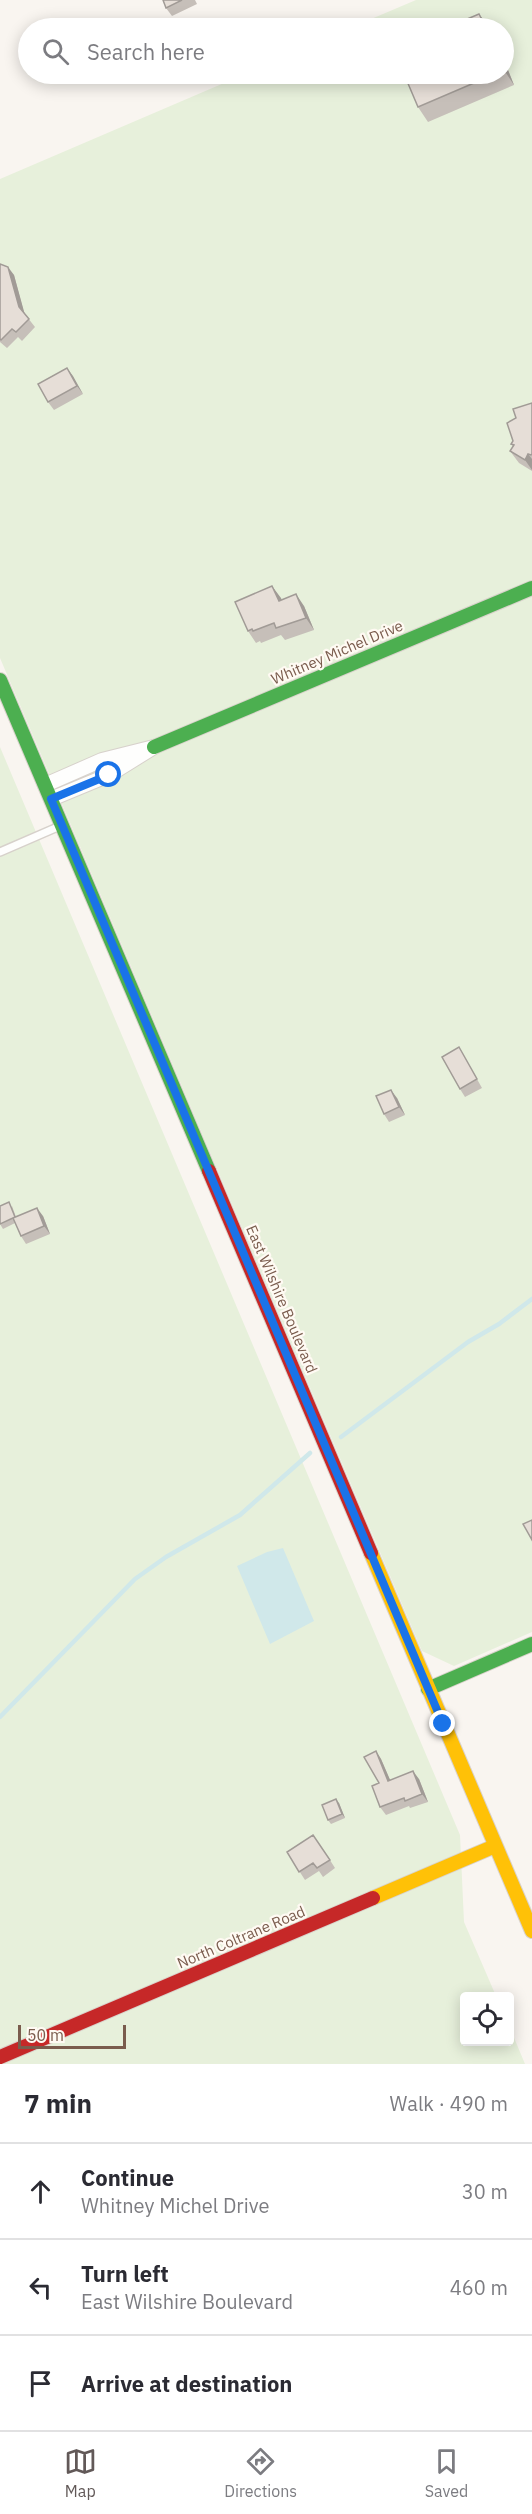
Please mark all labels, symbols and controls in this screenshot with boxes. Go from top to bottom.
search box [18,18,514,84]
icon: search [39,35,72,68]
text: Search here [87,37,205,66]
street label: Whitney Michel Drive [268,616,406,688]
route start [95,761,121,787]
street label: East Wilshire Boulevard [242,1222,322,1376]
route end [429,1710,455,1736]
street label: North Coltrane Road [174,1901,308,1973]
map controls [460,1992,514,2046]
button: locate [460,1992,514,2046]
scale bar [18,2022,126,2050]
text: 50 m [27,2025,64,2045]
text: 7 min [24,2086,92,2120]
text: Walk · 490 m [390,2090,508,2117]
text: Continue [81,2163,174,2192]
icon: ahead [24,2175,57,2208]
text: 30 m [462,2178,508,2205]
text: Whitney Michel Drive [81,2192,269,2219]
text: Turn left [81,2259,169,2288]
icon: left [24,2271,57,2304]
text: 460 m [450,2274,508,2301]
text: East Wilshire Boulevard [81,2288,293,2315]
icon: arrive [24,2367,57,2400]
text: Arrive at destination [81,2369,292,2398]
tab: Map [64,2445,97,2501]
tab: Directions [224,2445,297,2501]
tab: Saved [425,2445,468,2501]

